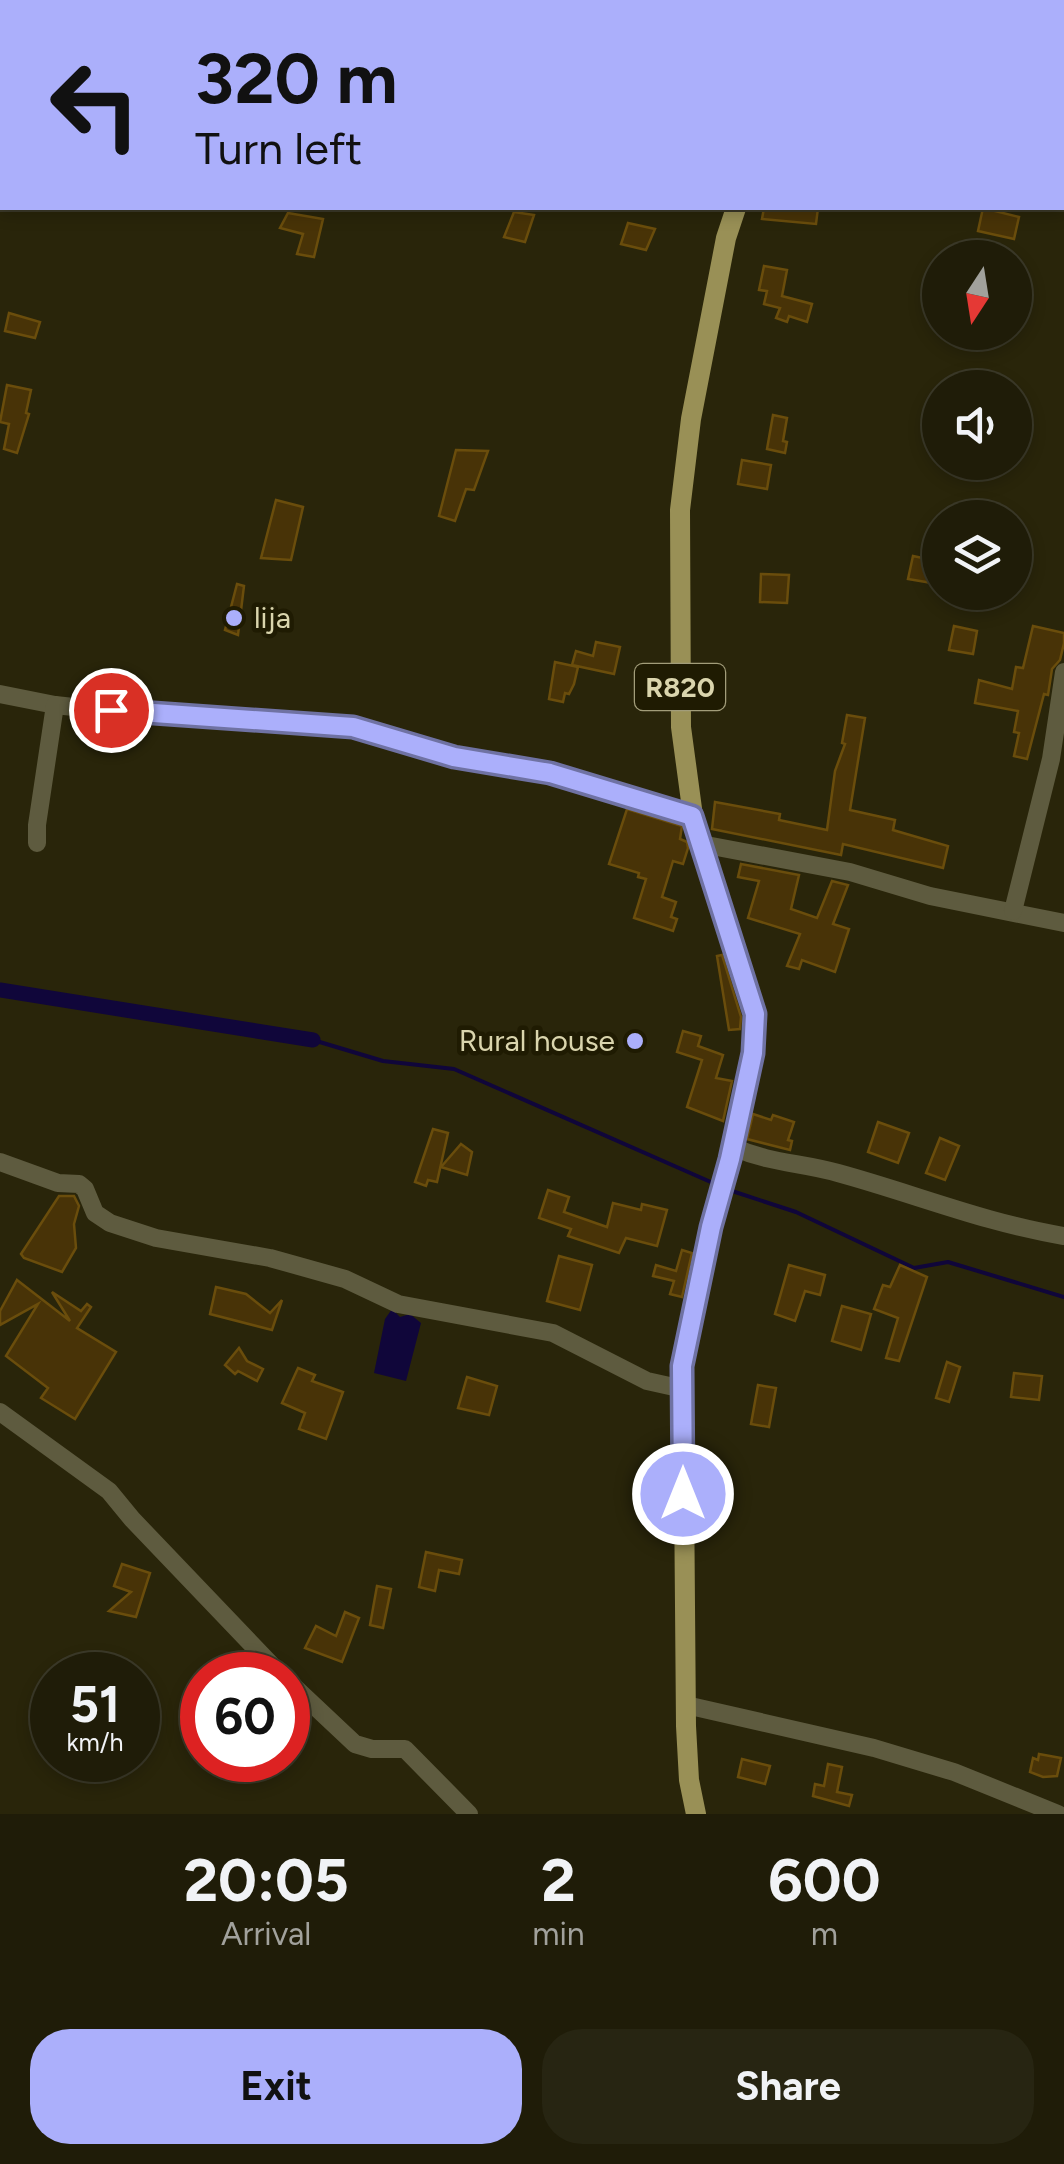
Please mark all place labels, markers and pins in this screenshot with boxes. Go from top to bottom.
place label: lija [254,599,291,636]
marker: lija [223,607,245,629]
pin [69,668,154,753]
place label: Rural house [459,1022,615,1059]
marker: Rural house [624,1030,646,1052]

